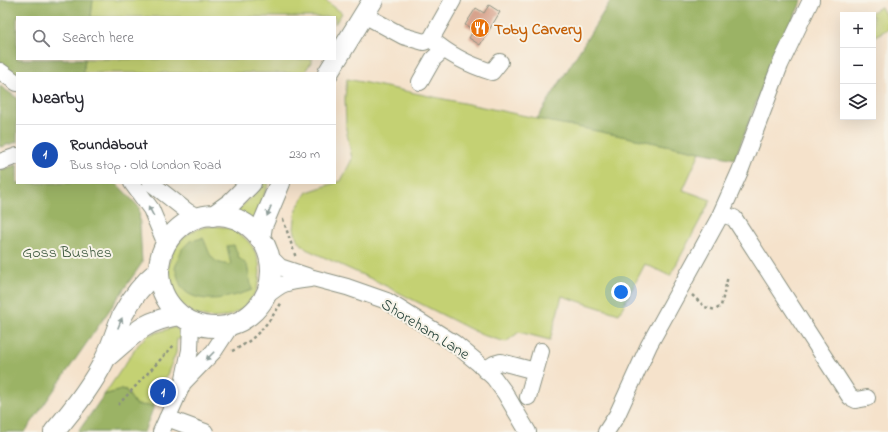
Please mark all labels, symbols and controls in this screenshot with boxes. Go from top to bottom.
map controls [840,12,876,120]
button: + [840,12,876,48]
search box [16,16,336,60]
restaurant icon: Toby Carvery [469,17,491,39]
place label: Toby Carvery [494,18,582,43]
icon: search [30,27,52,49]
text: Search here [62,27,134,49]
button: − [840,48,876,84]
button: layers [840,84,876,120]
text: Nearby [32,86,84,111]
text: Roundabout [70,134,148,156]
text: 1 [43,145,47,164]
text: 230 m [289,145,320,164]
text: Bus stop · Old London Road [70,156,221,175]
one-way arrow [147,205,154,217]
one-way arrow [265,205,271,217]
park label: Goss Bushes [22,241,112,265]
your location [611,282,631,302]
street label: Shoreham Lane [376,293,475,367]
one-way arrow [117,316,123,328]
one-way arrow [205,351,214,361]
pin: 1 [150,377,176,407]

